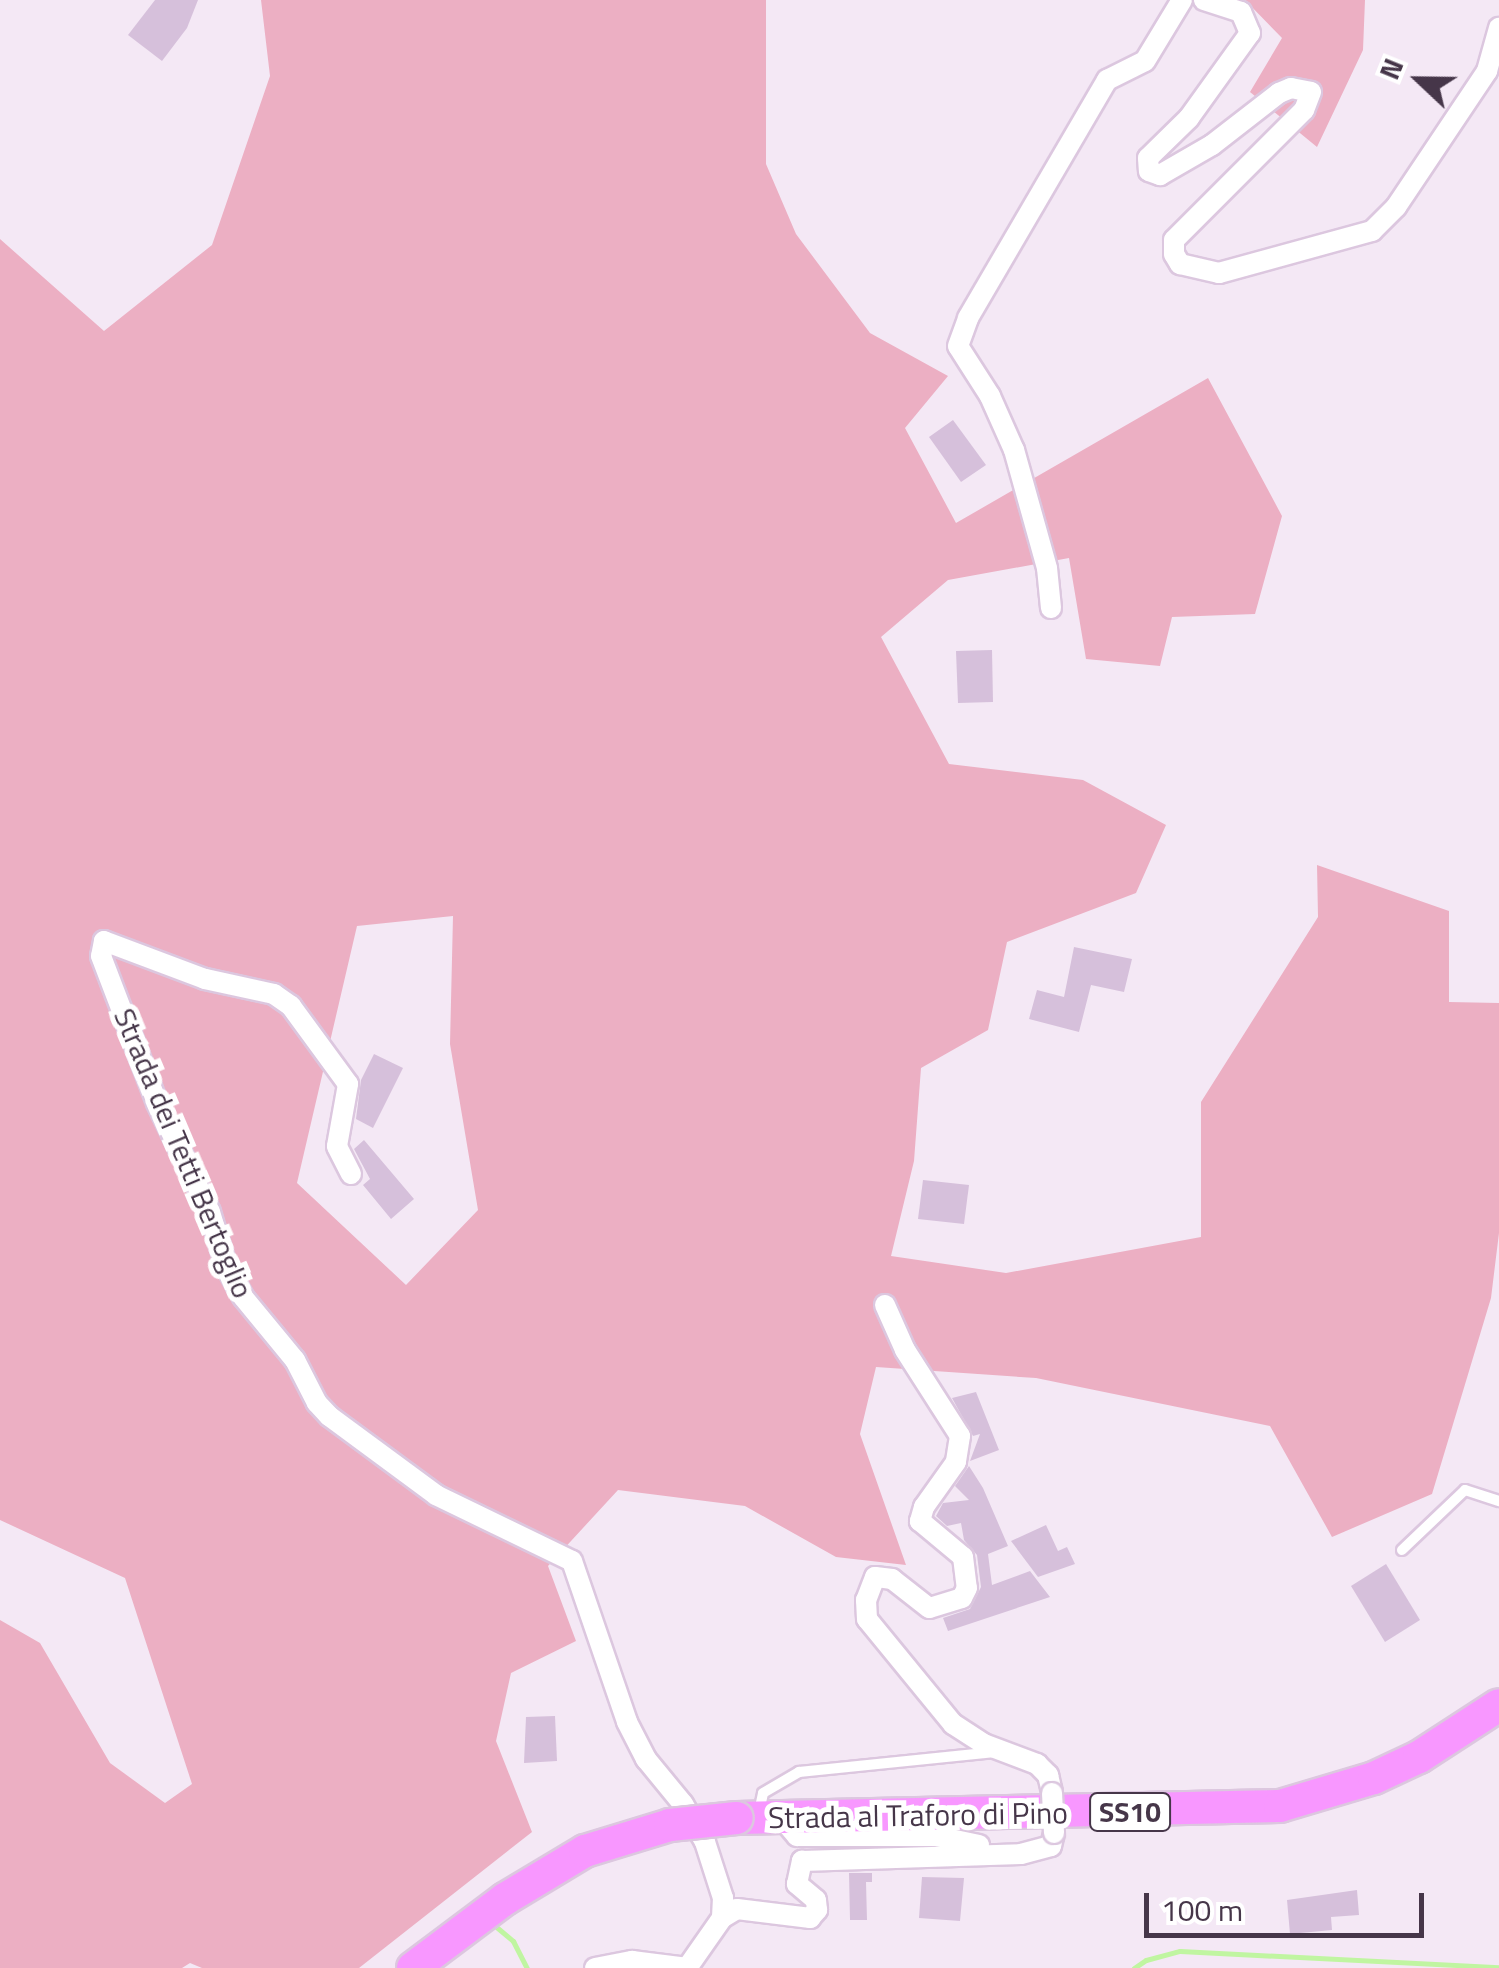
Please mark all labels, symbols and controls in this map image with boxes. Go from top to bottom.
north arrow [1369,30,1469,130]
text: N [1367,52,1414,86]
street label: Strada dei Tetti Bertoglio [107,1003,261,1303]
road number: SS10 [1088,1789,1172,1835]
street label: Strada al Traforo di Pino [768,1794,1068,1836]
scale bar [1149,1873,1429,1935]
text: 100 m [1161,1887,1243,1933]

